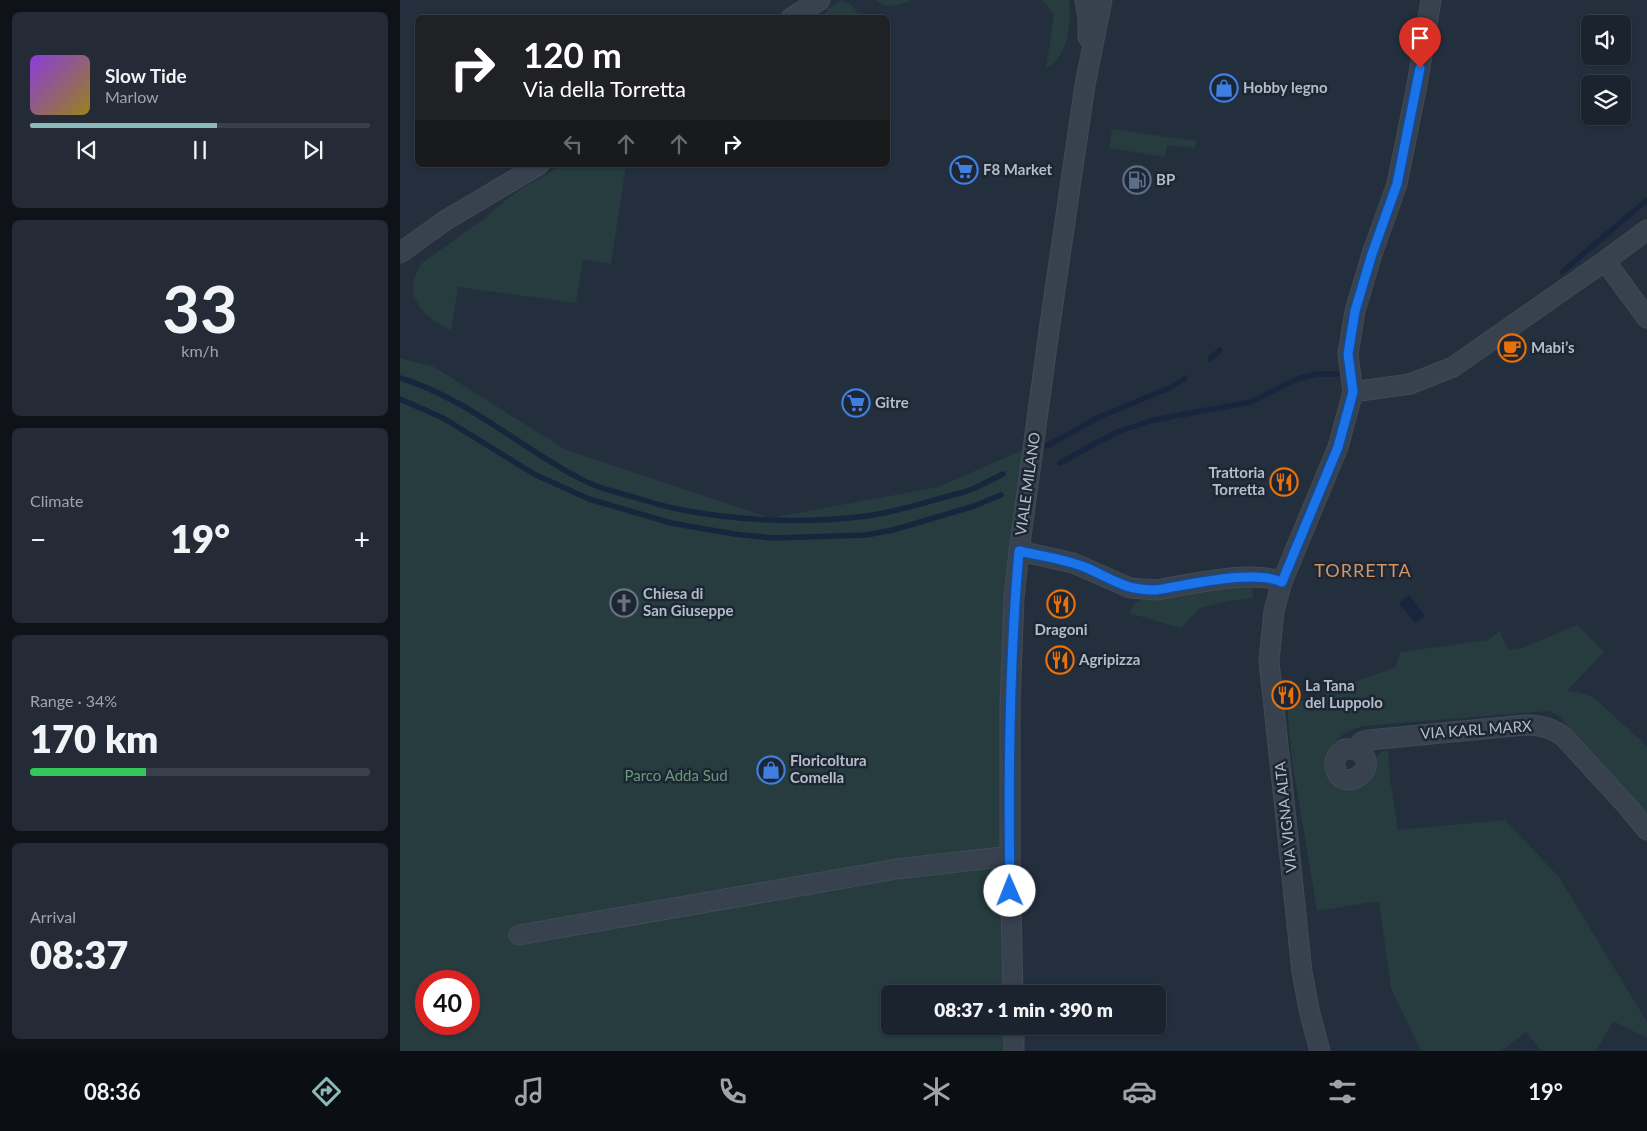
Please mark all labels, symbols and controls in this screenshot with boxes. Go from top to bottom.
map controls [1581,15,1631,125]
button: sound [1581,15,1631,65]
pin [1399,17,1441,68]
icon: arrive [1406,24,1434,52]
text: 120 m [523,33,622,75]
icon: right [440,35,505,100]
text: Slow Tide [105,64,187,87]
shop icon: Hobby legno [1209,73,1239,103]
text: Via della Torretta [523,75,686,102]
button: layers [1581,75,1631,125]
place label: Hobby legno [1243,78,1328,96]
text: Marlow [105,87,159,106]
icon: left [559,130,587,158]
icon: ahead [612,130,640,158]
icon: ahead [665,130,693,158]
icon: right [718,130,746,158]
icon: previous [73,136,101,164]
icon: pause [186,136,214,164]
icon: next [299,136,327,164]
supermarket icon: F8 Market [949,155,979,185]
place label: F8 Market [983,160,1053,178]
fuel station icon: BP [1122,165,1152,195]
place label: BP [1156,170,1175,188]
text: 33 [162,269,238,347]
cafe icon: Mabi’s [1497,333,1527,363]
place label: Mabi’s [1531,338,1575,356]
text: km/h [181,341,219,360]
supermarket icon: Gitre [841,388,871,418]
place label: Gitre [875,393,909,411]
street label: VIALE MILANO [1011,431,1043,537]
place label: Trattoria Torretta [1208,463,1265,498]
restaurant icon: Trattoria Torretta [1269,467,1299,497]
text: Climate [30,491,83,510]
text: 19° [170,515,230,561]
text: − [30,522,46,556]
text: + [354,522,370,556]
district label: TORRETTA [1314,559,1412,581]
place label: Chiesa di San Giuseppe [643,584,734,619]
church icon: Chiesa di San Giuseppe [609,588,639,618]
restaurant icon: Dragoni [1046,589,1076,619]
place label: Dragoni [1034,620,1088,638]
restaurant icon: Agripizza [1045,645,1075,675]
place label: Agripizza [1078,650,1140,668]
place label: La Tana del Luppolo [1305,676,1383,711]
restaurant icon: La Tana del Luppolo [1271,680,1301,710]
text: Range · 34% [30,691,117,710]
text: 170 km [30,715,158,761]
street label: VIA KARL MARX [1420,716,1533,742]
place label: Floricoltura Comella [790,751,867,786]
shop icon: Floricoltura Comella [756,755,786,785]
street label: VIA VIGNA ALTA [1270,760,1300,873]
park label: Parco Adda Sud [624,766,728,784]
position arrow [983,864,1035,916]
text: Arrival [30,907,76,926]
text: 08:37 [30,931,128,977]
speed limit sign: 40 [415,970,480,1035]
text: 08:37 · 1 min · 390 m [934,998,1113,1021]
icon: directions [309,1074,344,1109]
icon: music [512,1074,547,1109]
icon: phone [715,1074,750,1109]
icon: climate [919,1074,954,1109]
icon: car [1122,1074,1157,1109]
icon: filters [1325,1074,1360,1109]
text: 08:36 [84,1078,141,1105]
text: 19° [1528,1078,1563,1105]

